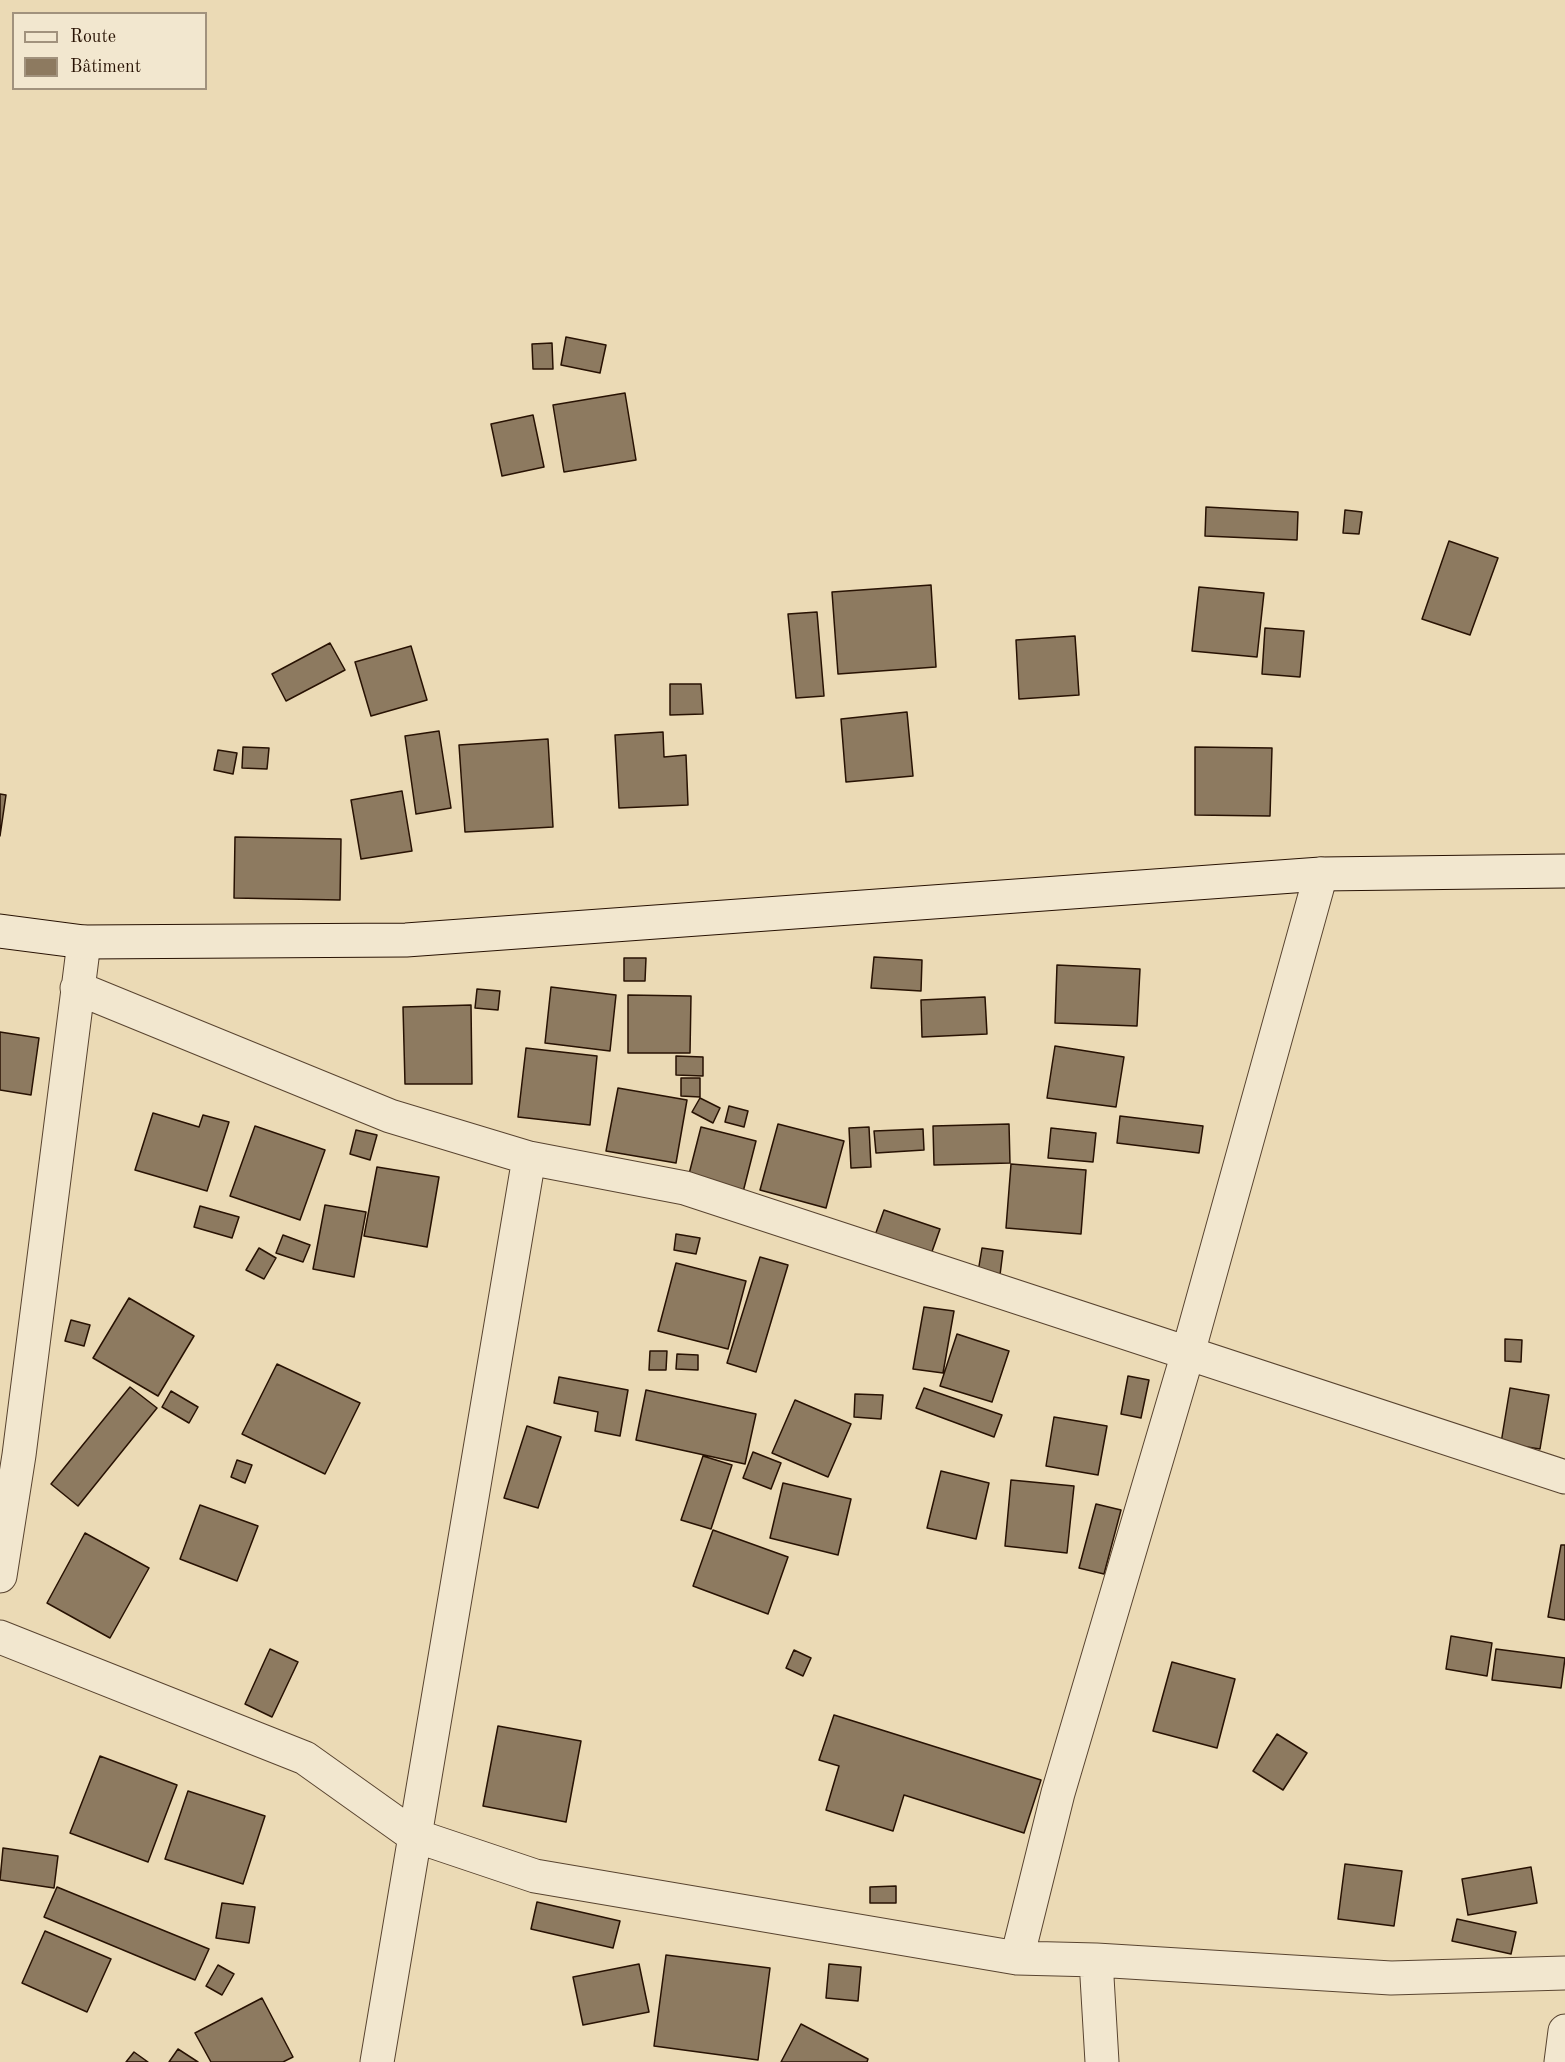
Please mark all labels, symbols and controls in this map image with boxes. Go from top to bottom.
legend [12,12,207,90]
text: Route [70,28,116,46]
text: Bâtiment [70,58,141,76]

